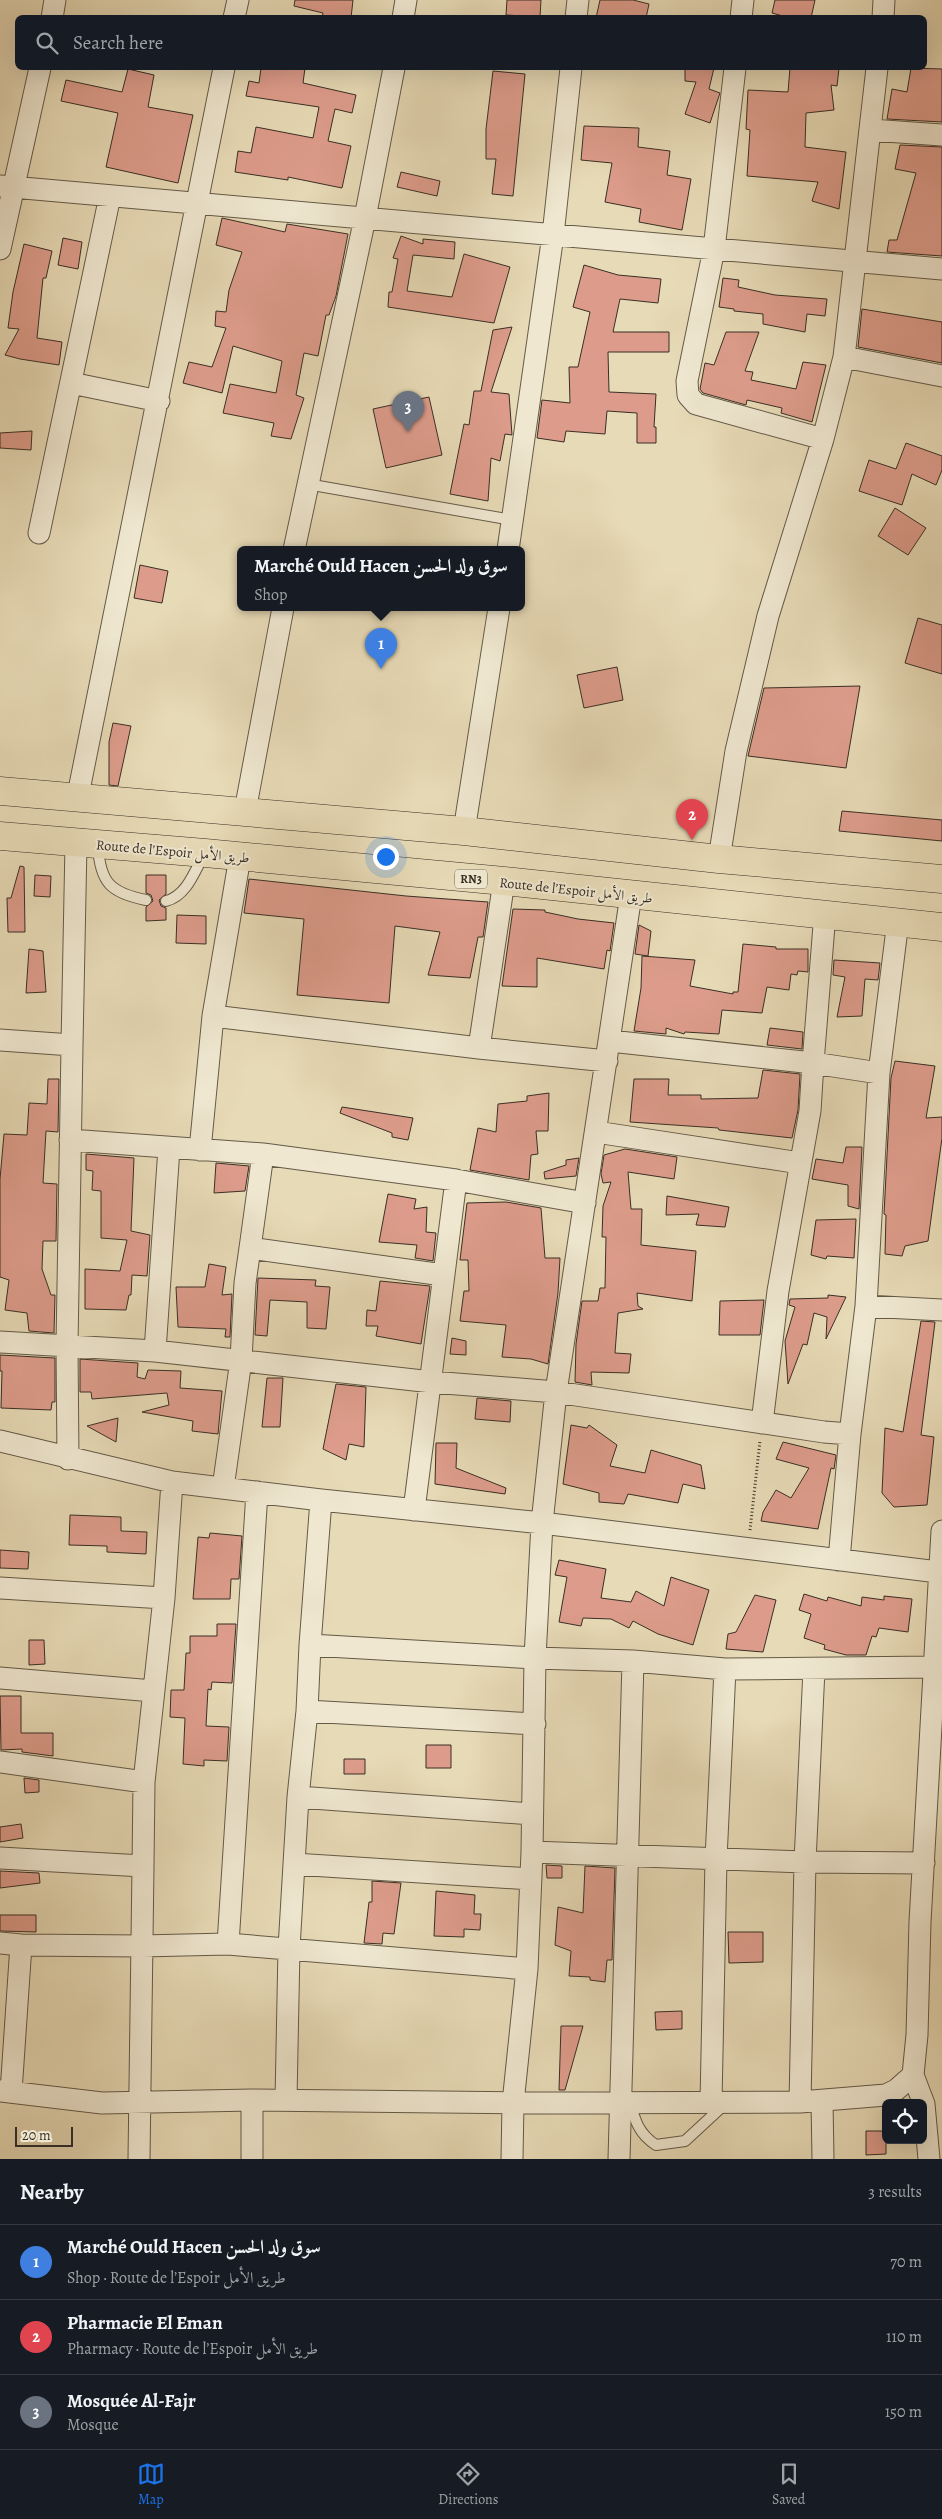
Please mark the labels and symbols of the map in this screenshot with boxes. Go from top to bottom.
pin: 3 [392,391,424,432]
pin: 1 [365,628,397,669]
pin: 2 [676,799,708,840]
street label: Route de l’Espoir طريق الأمل [95,834,251,869]
your location [373,844,399,870]
road number: RN3 [455,870,487,889]
street label: Route de l’Espoir طريق الأمل [498,872,654,909]
scale bar [15,2124,72,2147]

